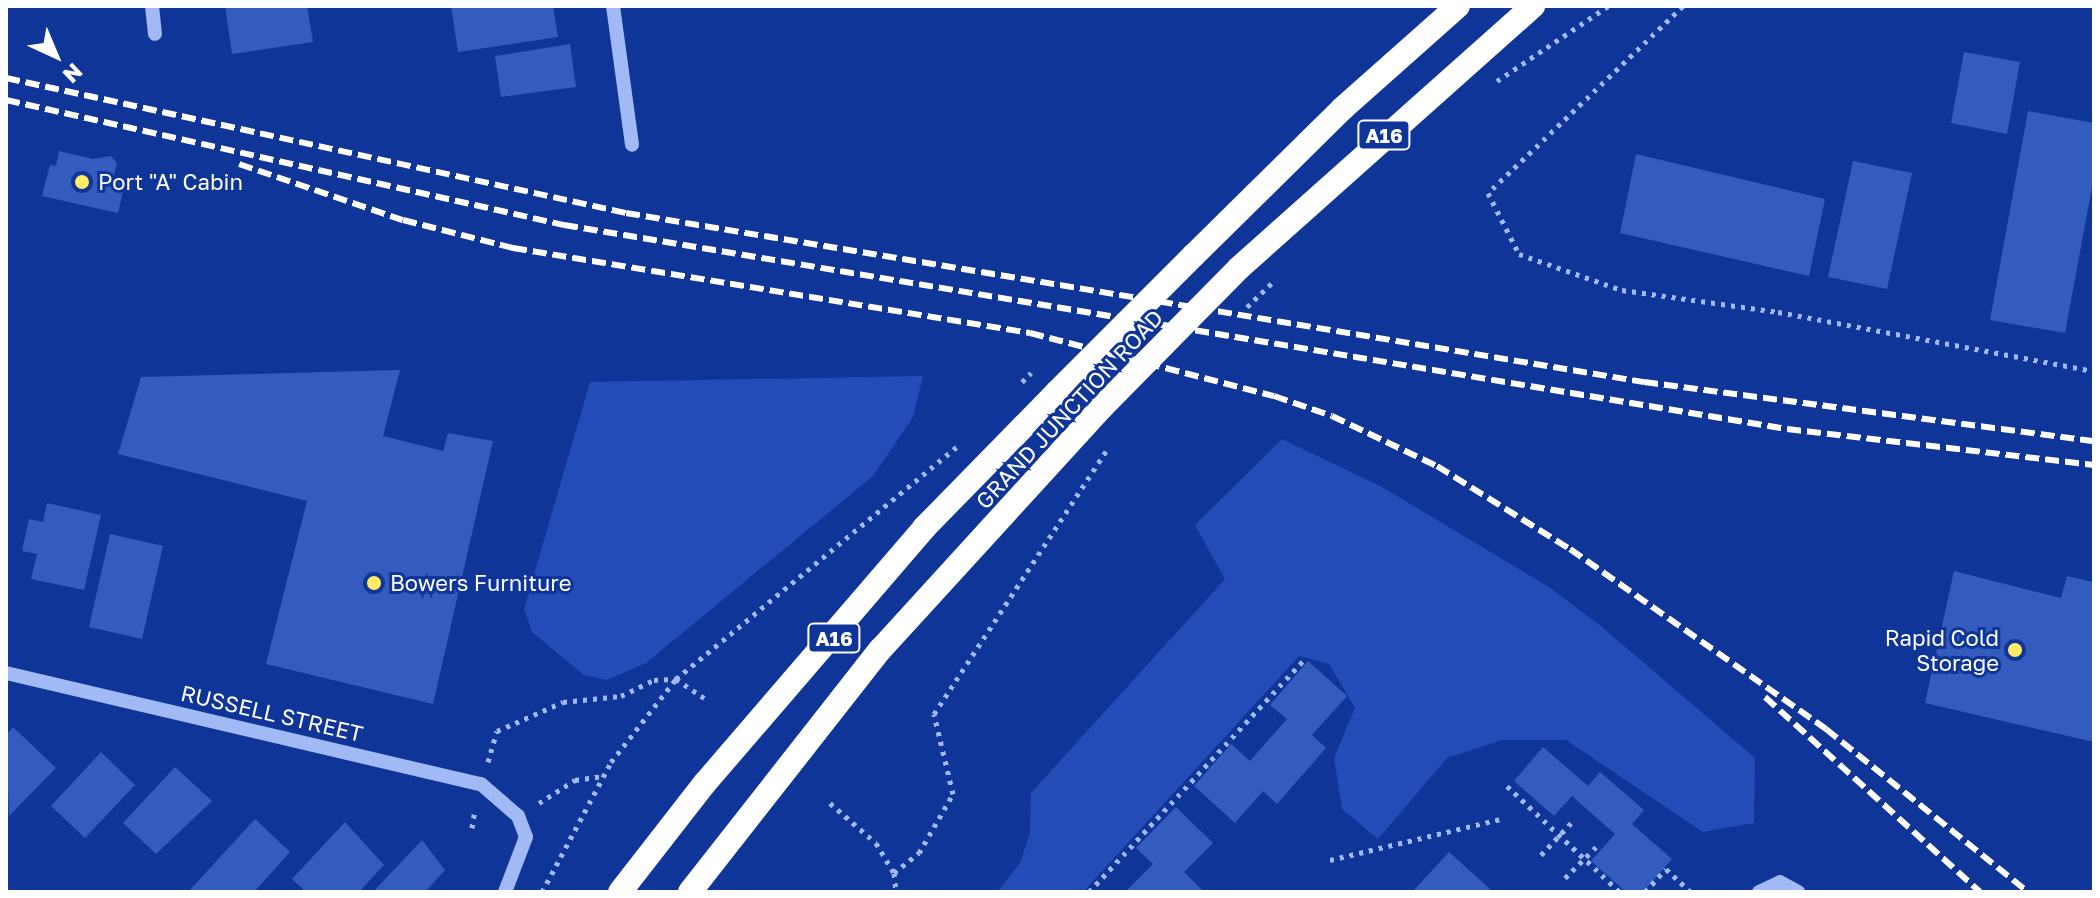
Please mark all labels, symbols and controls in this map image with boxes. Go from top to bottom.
north arrow [16,16,96,96]
text: N [58,58,88,89]
road number: A16 [1356,119,1412,151]
place label: Port "A" Cabin [98,169,243,195]
marker: Port "A" Cabin [73,173,91,191]
street label: GRAND JUNCTION ROAD [970,304,1168,514]
place label: Bowers Furniture [390,570,571,596]
marker: Bowers Furniture [365,574,383,592]
road number: A16 [806,622,862,654]
place label: Rapid Cold Storage [1885,624,1999,676]
marker: Rapid Cold Storage [2006,641,2024,659]
street label: RUSSELL STREET [178,679,366,747]

